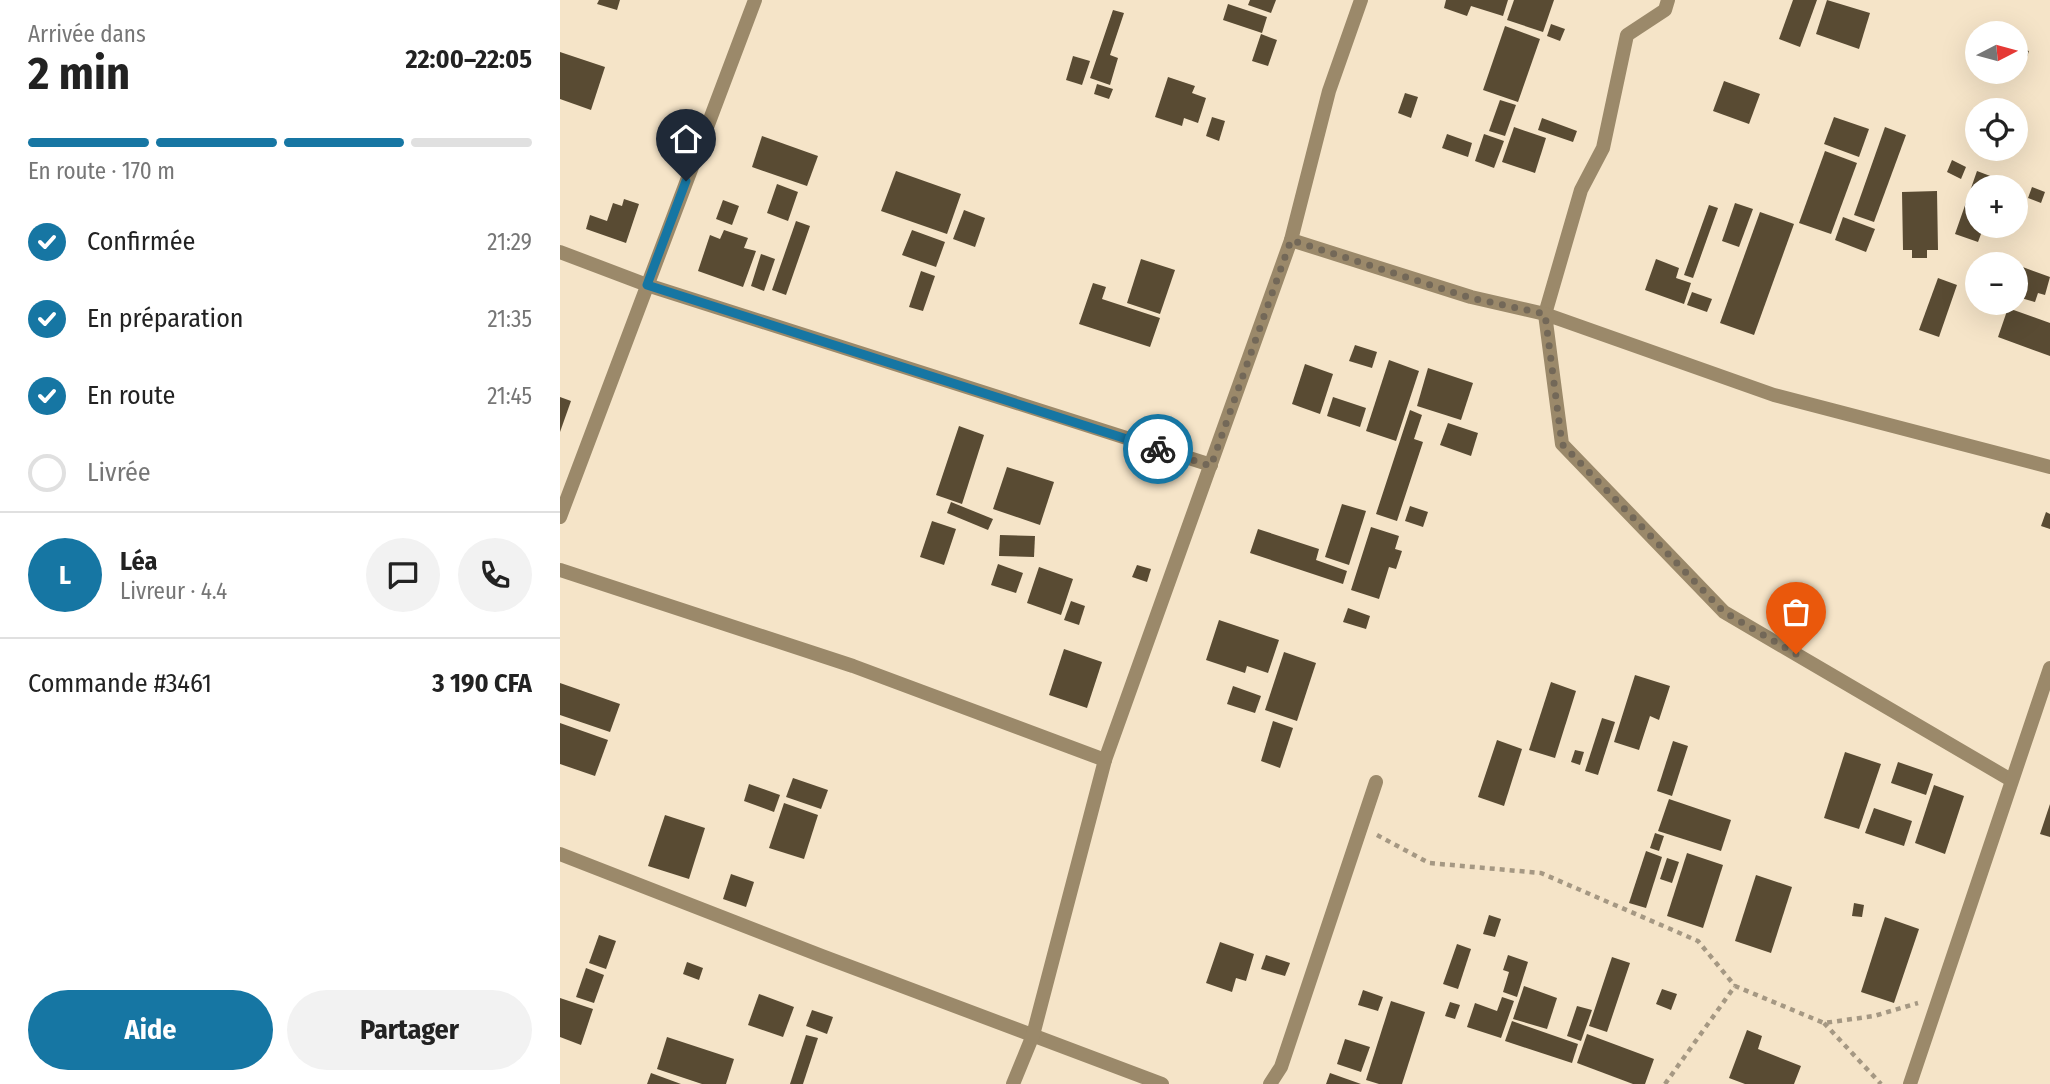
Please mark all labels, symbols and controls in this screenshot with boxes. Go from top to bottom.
text: Arrivée dans [28,20,146,48]
north arrow [1965,21,2028,84]
map controls [1965,21,2028,315]
text: 22:00–22:05 [405,44,532,75]
text: 2 min [28,46,130,101]
button: locate [1965,98,2028,161]
pin [656,109,716,181]
icon: home [667,120,705,158]
text: En route · 170 m [28,157,175,185]
button: + [1965,175,2028,238]
icon: check [28,223,66,261]
text: Confirmée [87,226,195,257]
text: 21:29 [487,228,532,256]
button: − [1965,252,2028,315]
icon: check [28,300,66,338]
text: En préparation [87,303,244,334]
text: 21:35 [487,305,532,333]
icon: check [28,377,66,415]
text: En route [87,380,175,411]
text: 21:45 [487,382,532,410]
courier [1123,414,1193,484]
icon: bike [1139,430,1177,468]
text: Livrée [87,457,151,488]
button: chat [366,538,440,612]
button: phone [458,538,532,612]
text: Léa [120,546,157,577]
text: L [59,560,71,591]
text: Livreur · 4.4 [120,577,227,605]
pin [1766,582,1826,654]
icon: bag [1777,593,1815,631]
text: Commande #3461 [28,668,212,699]
text: 3 190 CFA [432,668,532,699]
button: Aide [28,990,273,1070]
button: Partager [287,990,532,1070]

